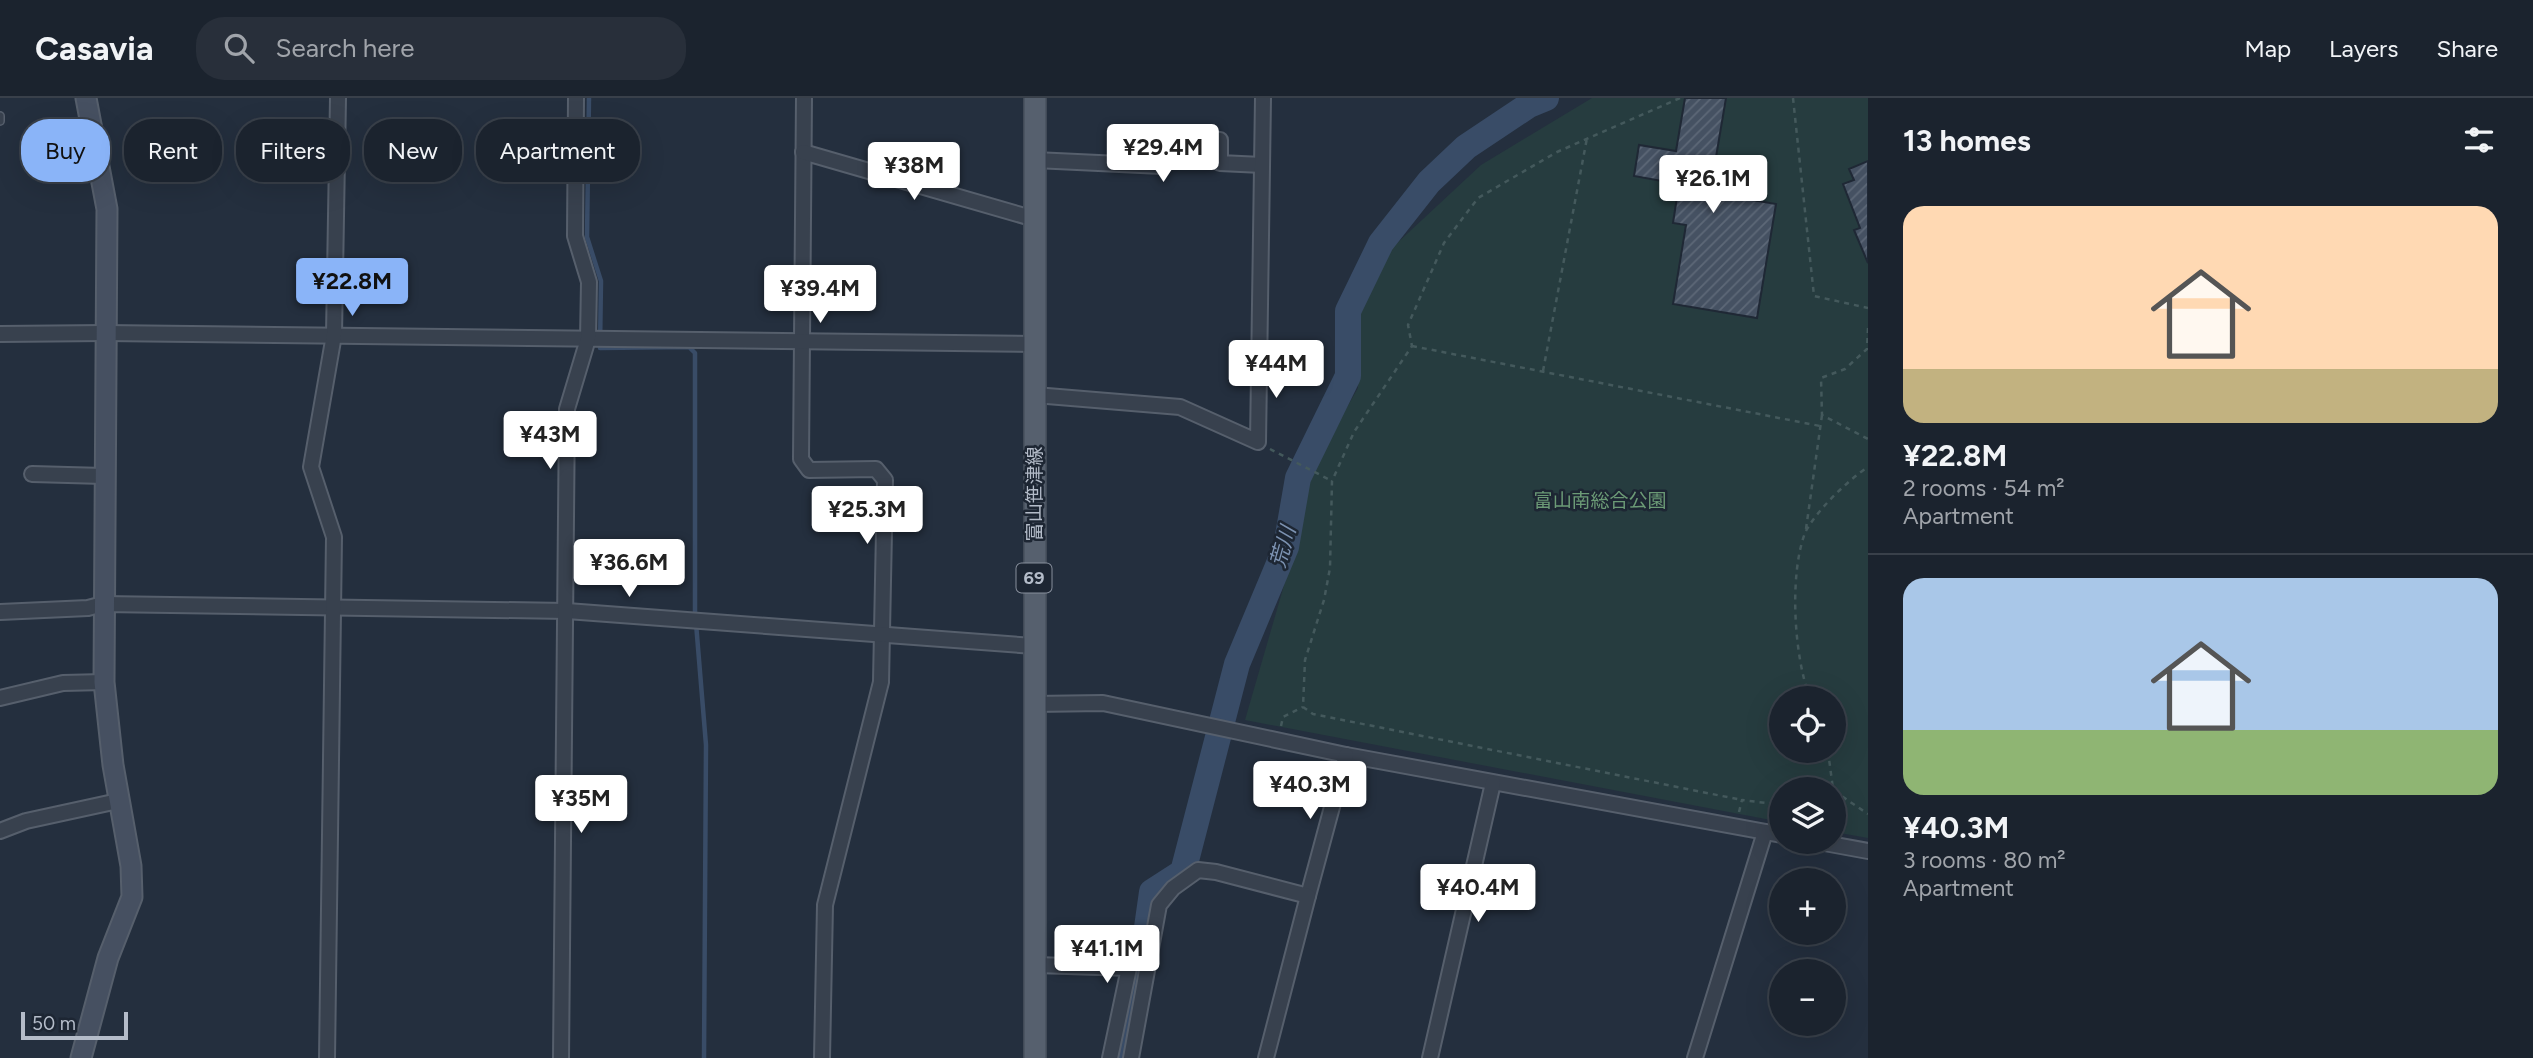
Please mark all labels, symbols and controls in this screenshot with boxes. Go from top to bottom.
search box [196,17,686,80]
text: Casavia [35,29,154,68]
icon: search [220,29,258,67]
text: Search here [276,32,415,64]
text: Map [2244,34,2291,63]
text: Layers [2329,34,2398,63]
text: Share [2436,34,2498,63]
chip: Buy [21,119,110,182]
chip: Rent [124,119,222,182]
chip: Filters [236,119,350,182]
chip: New [364,119,462,182]
chip: Apartment [476,119,640,182]
icon: filters [2460,121,2498,159]
text: 13 homes [1903,122,2031,159]
pin: ¥29.4M [1106,125,1220,184]
text: ¥29.4M [1123,133,1203,161]
pin: ¥38M [873,142,955,202]
text: ¥38M [884,151,944,179]
pin: ¥26.1M [1656,156,1770,215]
text: ¥26.1M [1675,164,1751,192]
icon: home [2138,251,2264,377]
pin: ¥22.8M [295,258,409,318]
pin: ¥39.4M [763,266,877,325]
text: ¥22.8M [312,267,392,295]
text: ¥39.4M [780,274,860,302]
pin: ¥44M [1235,341,1317,400]
text: ¥44M [1245,349,1307,377]
pin: ¥43M [509,412,591,471]
text: ¥43M [520,420,580,448]
text: ¥22.8M [1903,437,2007,474]
street label: 富山笹津線 [1023,446,1046,542]
text: 2 rooms · 54 m² [1903,474,2065,502]
pin: ¥25.3M [810,486,924,546]
park label: 富山南総合公園 [1533,489,1667,512]
text: ¥25.3M [828,495,906,523]
text: Apartment [1903,502,2014,530]
water label: 荒川 [1265,521,1301,570]
pin: ¥36.6M [572,540,686,599]
text: ¥36.6M [590,548,668,576]
road number: 69 [1016,564,1052,592]
icon: home [2138,623,2264,749]
map controls [1769,686,1846,1036]
button: locate [1769,686,1846,763]
pin: ¥40.3M [1253,762,1367,821]
text: ¥40.3M [1269,770,1351,798]
pin: ¥35M [540,776,622,835]
button: layers [1769,777,1846,854]
text: ¥35M [551,784,611,812]
text: ¥40.3M [1903,809,2009,846]
text: 3 rooms · 80 m² [1903,846,2066,874]
pin: ¥40.4M [1421,864,1535,924]
button: + [1769,868,1846,945]
text: ¥40.4M [1436,873,1520,901]
text: Apartment [1903,874,2014,902]
pin: ¥41.1M [1050,926,1164,985]
text: ¥41.1M [1070,934,1144,962]
button: − [1769,959,1846,1036]
scale bar [21,1009,128,1041]
text: 50 m [32,1012,76,1035]

